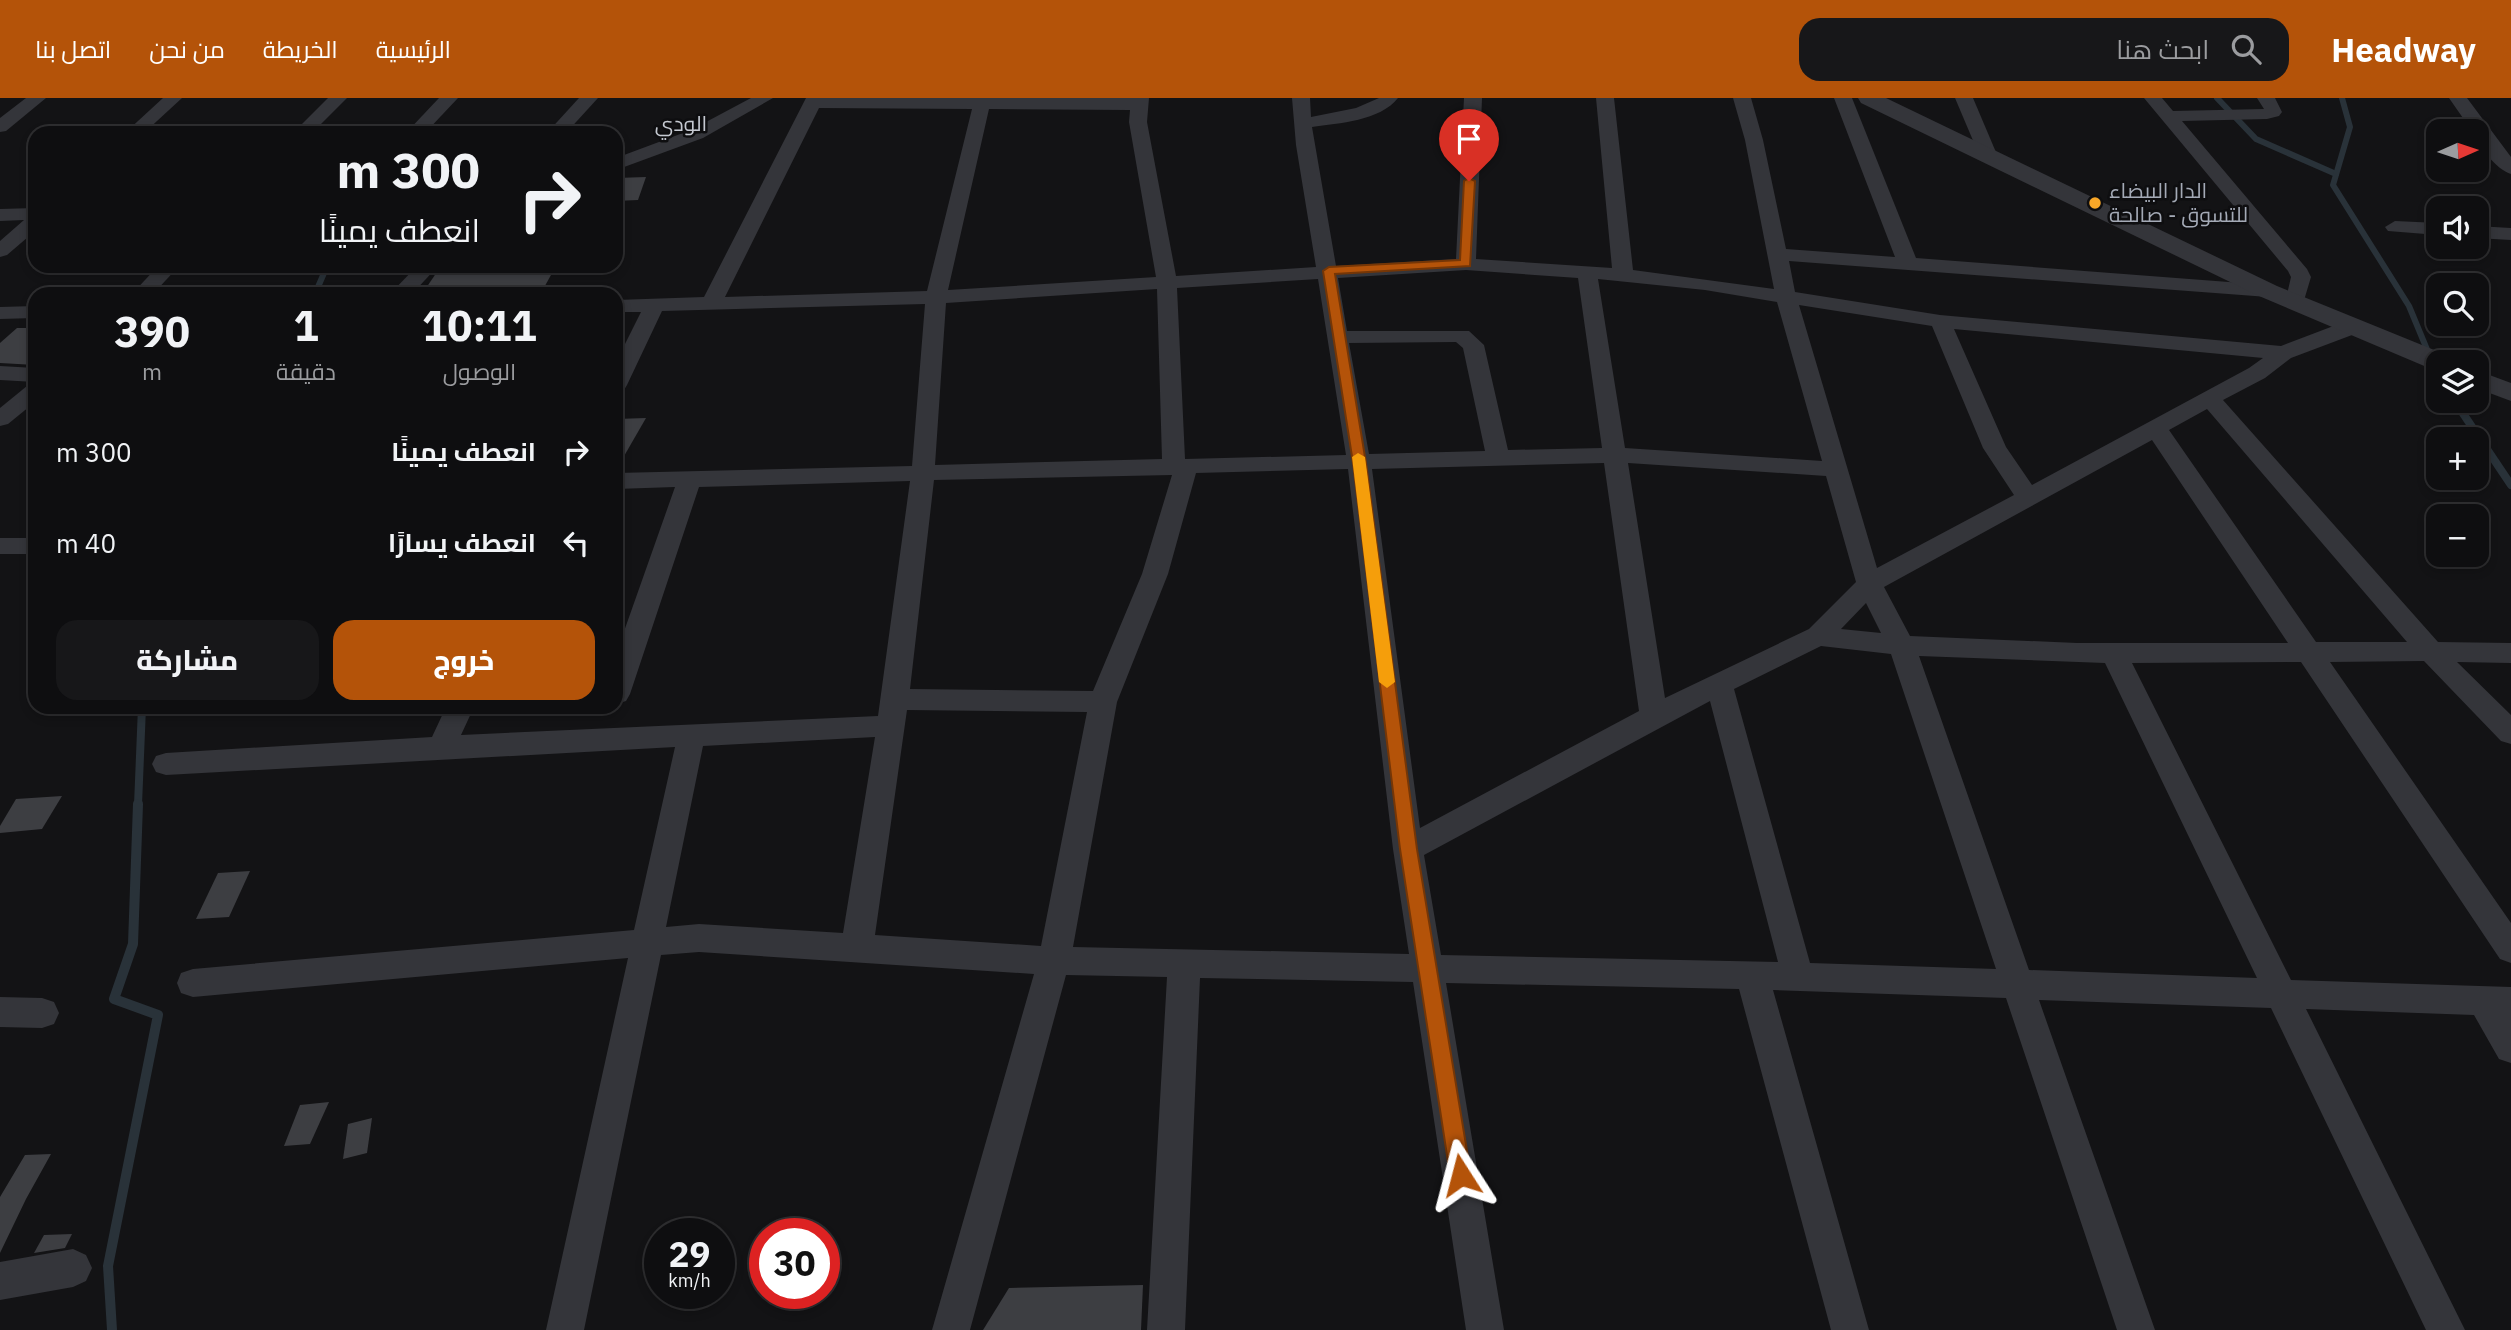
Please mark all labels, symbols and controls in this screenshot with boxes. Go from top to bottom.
search box [1799,18,2289,81]
text: Headway [2331,28,2476,71]
icon: search [2227,30,2265,68]
text: ابحث هنا [2116,32,2209,66]
text: اتصل بنا [35,33,111,65]
text: من نحن [149,33,225,65]
text: الخريطة [263,33,338,65]
text: الرئيسية [376,33,451,65]
district label: الودي [655,109,707,140]
pin [1439,109,1499,181]
north arrow [2426,119,2488,182]
map controls [2426,119,2489,567]
icon: arrive [1450,120,1488,158]
text: 300 m [336,138,480,201]
icon: right [504,154,595,245]
place label: الدار البيضاء للتسوق - صالحة [2109,176,2248,228]
marker: الدار البيضاء للتسوق - صالحة [2087,195,2103,211]
button: sound [2426,196,2489,259]
text: انعطف يمينًا [319,209,480,251]
button: search [2426,273,2489,336]
text: 1 [293,298,319,353]
text: 10:11 [422,298,537,353]
text: 390 [114,304,190,359]
button: layers [2426,350,2489,413]
text: m [142,356,162,386]
text: دقيقة [276,356,336,386]
text: الوصول [443,356,516,386]
button: + [2426,427,2489,490]
icon: right [557,433,595,471]
text: انعطف يمينًا [391,434,536,468]
text: 300 m [56,435,132,469]
button: − [2426,504,2489,567]
icon: left [557,524,595,562]
text: انعطف يسارًا [388,525,536,559]
text: 40 m [56,526,116,560]
button: مشاركة [56,620,319,700]
button: خروج [333,620,595,700]
position arrow [1424,1138,1498,1212]
speed limit sign: 30 [749,1218,840,1309]
text: 29 [668,1231,711,1277]
text: km/h [668,1269,711,1292]

